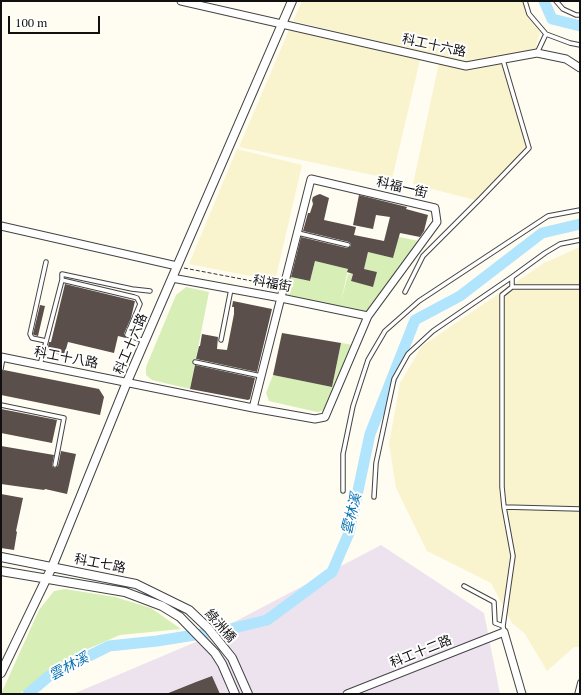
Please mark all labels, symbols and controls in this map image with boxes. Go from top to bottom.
scale bar [10,8,102,34]
text: 100 m [15,15,47,30]
street label: 科工十六路 [401,32,467,60]
street label: 科福一街 [375,175,429,201]
street label: 科福街 [251,273,293,295]
street label: 科工十六路 [111,311,151,377]
street label: 科工十八路 [33,344,99,372]
water label: 雲林溪 [339,492,365,536]
street label: 科工七路 [73,551,127,577]
street label: 綠洲橋 [201,606,239,646]
street label: 科工十二路 [388,633,454,671]
water label: 雲林溪 [47,650,91,684]

